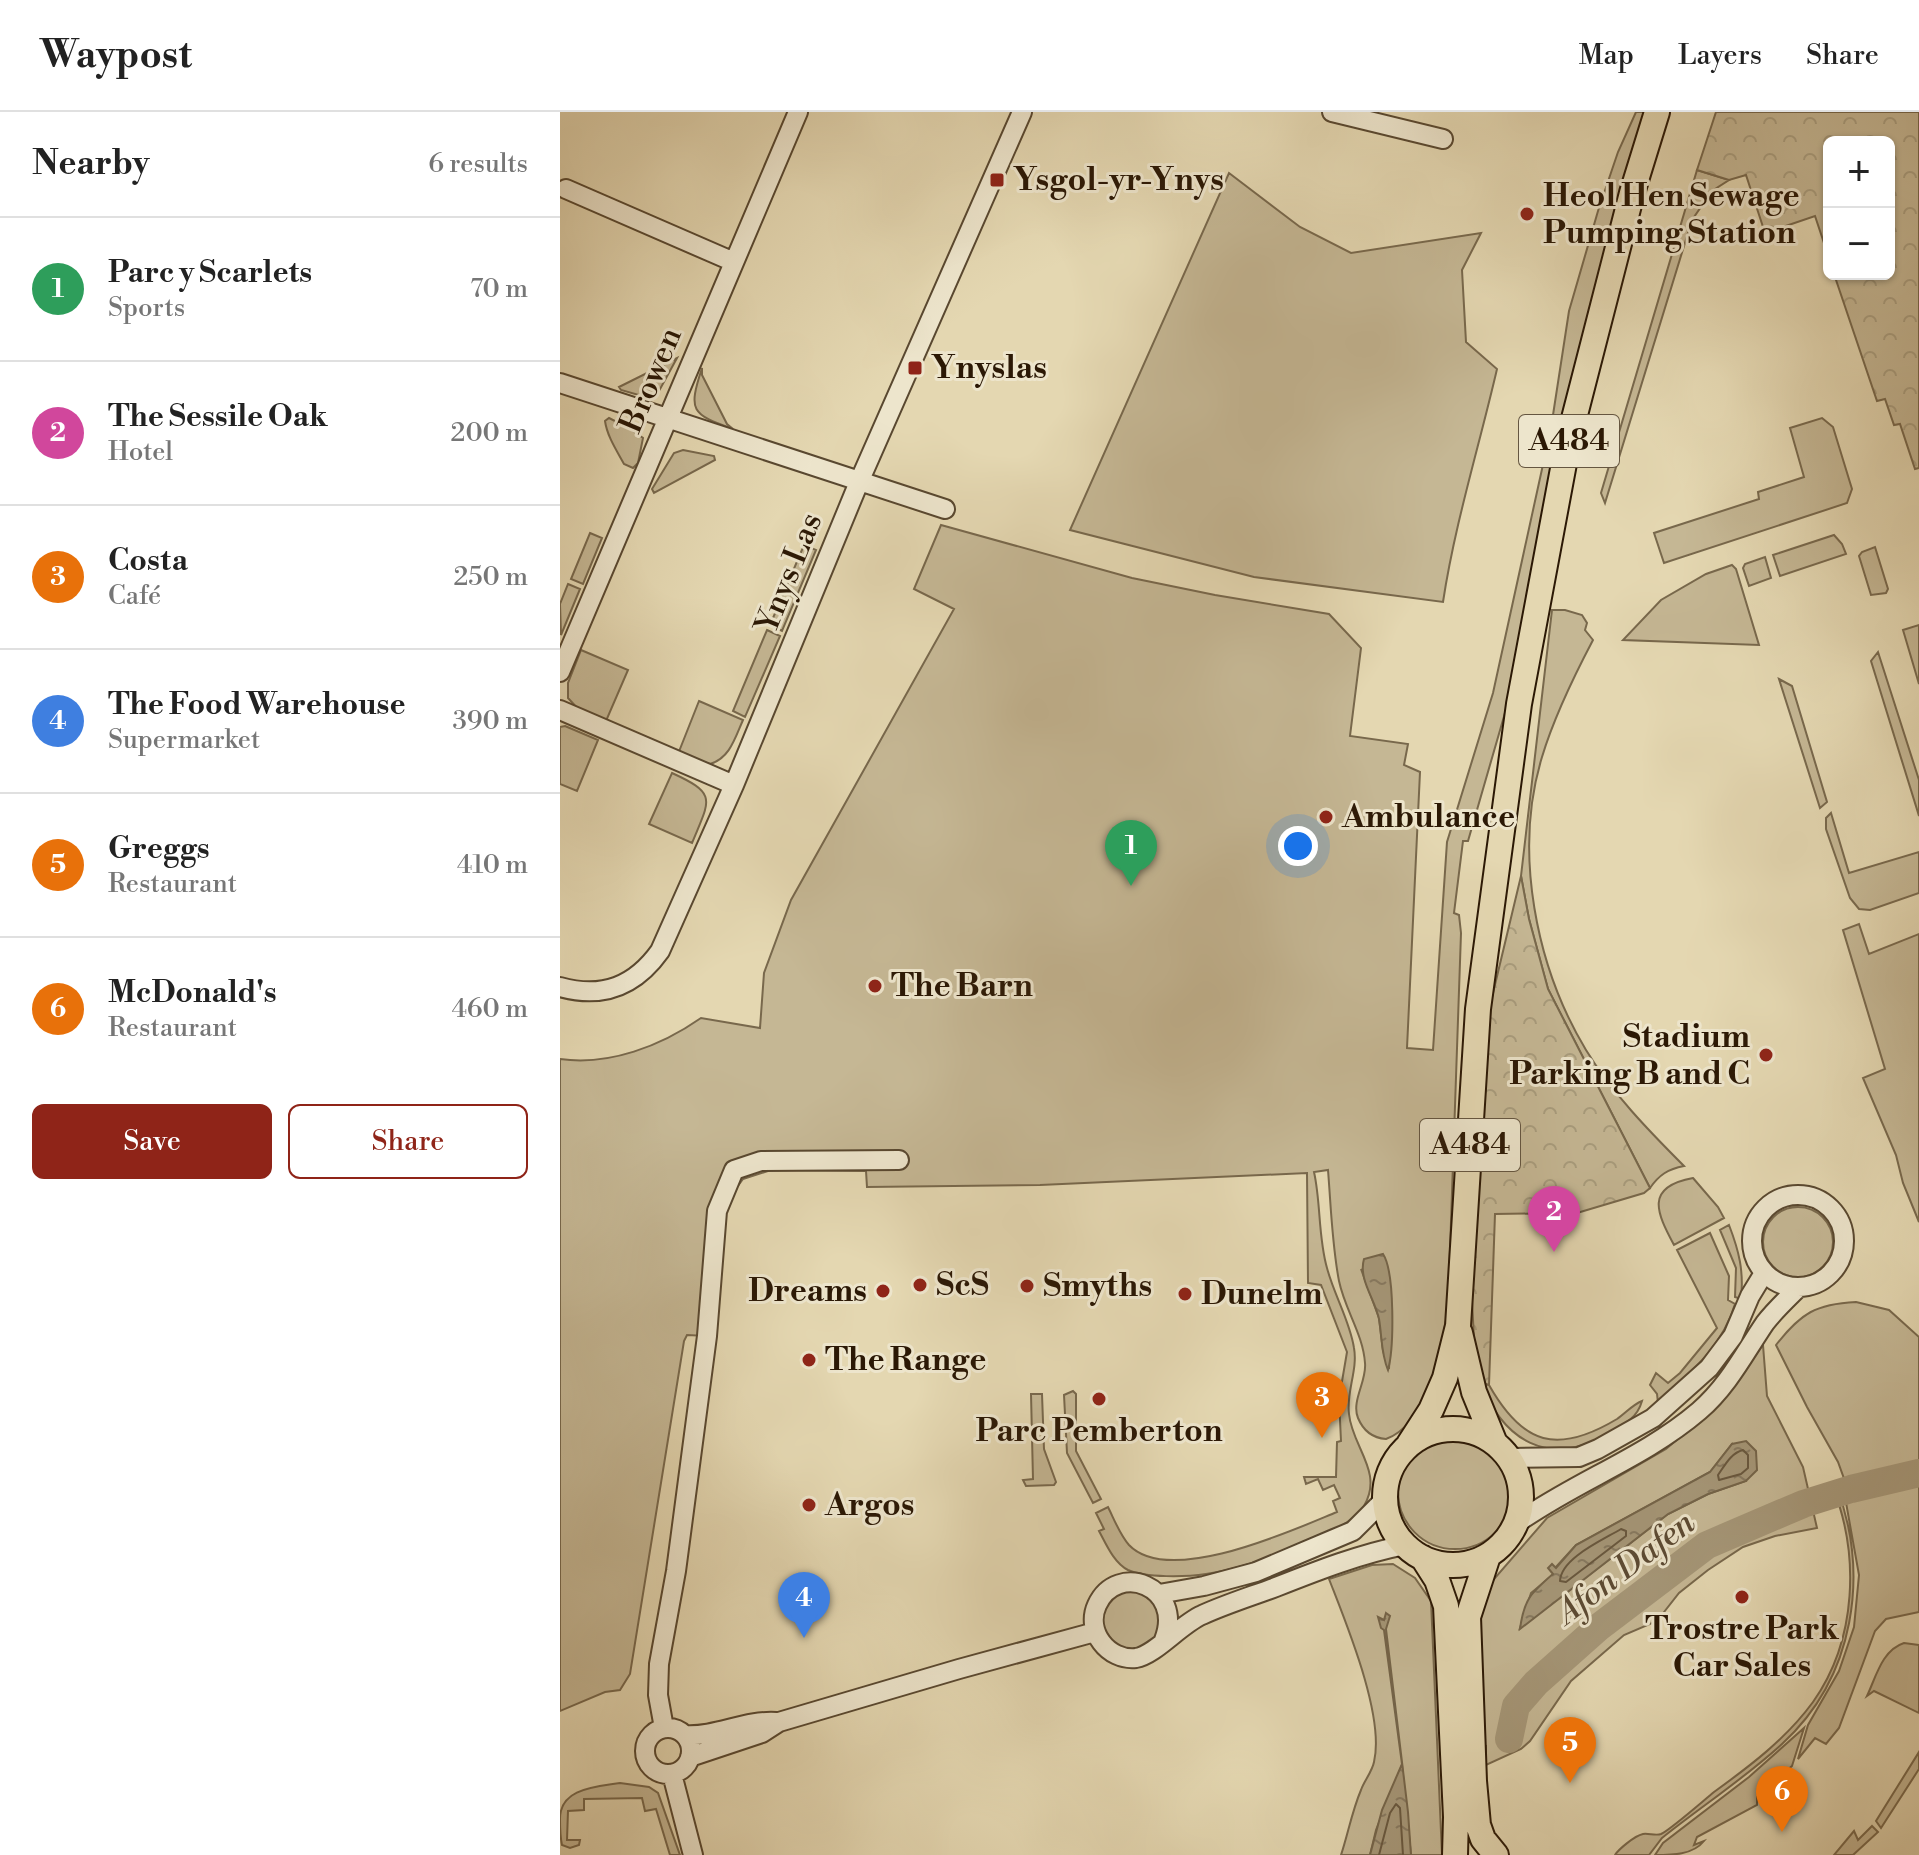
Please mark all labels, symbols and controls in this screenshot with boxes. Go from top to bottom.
text: Waypost [40,32,192,79]
text: Map [1579,38,1634,73]
text: Layers [1678,38,1762,73]
text: Share [1806,38,1879,73]
map controls [1823,136,1895,280]
button: + [1823,136,1895,208]
text: Nearby [32,143,150,185]
text: 6 results [428,148,528,180]
place label: Ysgol-yr-Ynys [1013,160,1224,200]
marker: Ysgol-yr-Ynys [988,171,1006,189]
place label: Heol Hen Sewage Pumping Station [1543,176,1800,253]
marker: Heol Hen Sewage Pumping Station [1518,205,1536,223]
button: − [1823,208,1895,280]
text: Parc y Scarlets [108,254,312,292]
text: 1 [52,273,64,305]
text: 70 m [470,273,528,305]
text: Sports [108,292,185,324]
street label: Browen [611,321,691,440]
place label: Ynyslas [931,348,1047,388]
marker: Ynyslas [906,359,924,377]
text: The Sessile Oak [108,398,327,436]
road number: A484 [1519,415,1619,467]
text: 2 [50,417,66,449]
text: 200 m [451,417,528,449]
text: Hotel [108,436,173,468]
street label: Ynys Las [746,507,831,641]
text: Costa [108,542,188,580]
text: 3 [50,561,66,593]
text: 250 m [453,561,528,593]
text: Café [108,580,161,612]
text: The Food Warehouse [108,686,406,724]
text: 4 [49,705,67,737]
text: 390 m [453,705,528,737]
text: Supermarket [108,724,260,756]
place label: Ambulance [1341,797,1515,837]
marker: Ambulance [1317,808,1335,826]
pin: 1 [1105,820,1157,886]
your location [1278,826,1318,866]
text: Greggs [108,830,210,868]
text: 5 [50,849,66,881]
text: 410 m [457,849,528,881]
text: Restaurant [108,868,237,900]
place label: The Barn [891,966,1033,1006]
text: McDonald's [108,974,277,1012]
marker: The Barn [866,977,884,995]
text: 6 [50,993,66,1025]
text: 460 m [451,993,528,1025]
text: Restaurant [108,1012,237,1044]
place label: Stadium Parking B and C [1509,1017,1750,1094]
marker: Stadium Parking B and C [1757,1046,1775,1064]
button: Save [32,1104,272,1179]
button: Share [288,1104,528,1179]
road number: A484 [1420,1119,1520,1171]
pin: 2 [1528,1186,1580,1252]
place label: ScS [936,1265,989,1305]
place label: Smyths [1043,1266,1152,1306]
place label: Dreams [748,1271,867,1311]
place label: Dunelm [1201,1274,1323,1314]
marker: ScS [911,1276,929,1294]
marker: Smyths [1018,1277,1036,1295]
marker: Dreams [874,1282,892,1300]
marker: Dunelm [1176,1285,1194,1303]
place label: The Range [825,1340,986,1380]
marker: The Range [800,1351,818,1369]
pin: 3 [1296,1372,1348,1438]
marker: Parc Pemberton [1090,1390,1108,1408]
place label: Parc Pemberton [975,1411,1223,1451]
place label: Argos [824,1485,914,1525]
marker: Argos [800,1496,818,1514]
water label: Afon Dafen [1545,1502,1704,1636]
pin: 4 [778,1572,830,1638]
marker: Trostre Park Car Sales [1733,1588,1751,1606]
place label: Trostre Park Car Sales [1645,1609,1840,1686]
pin: 5 [1544,1717,1596,1783]
pin: 6 [1756,1766,1808,1832]

